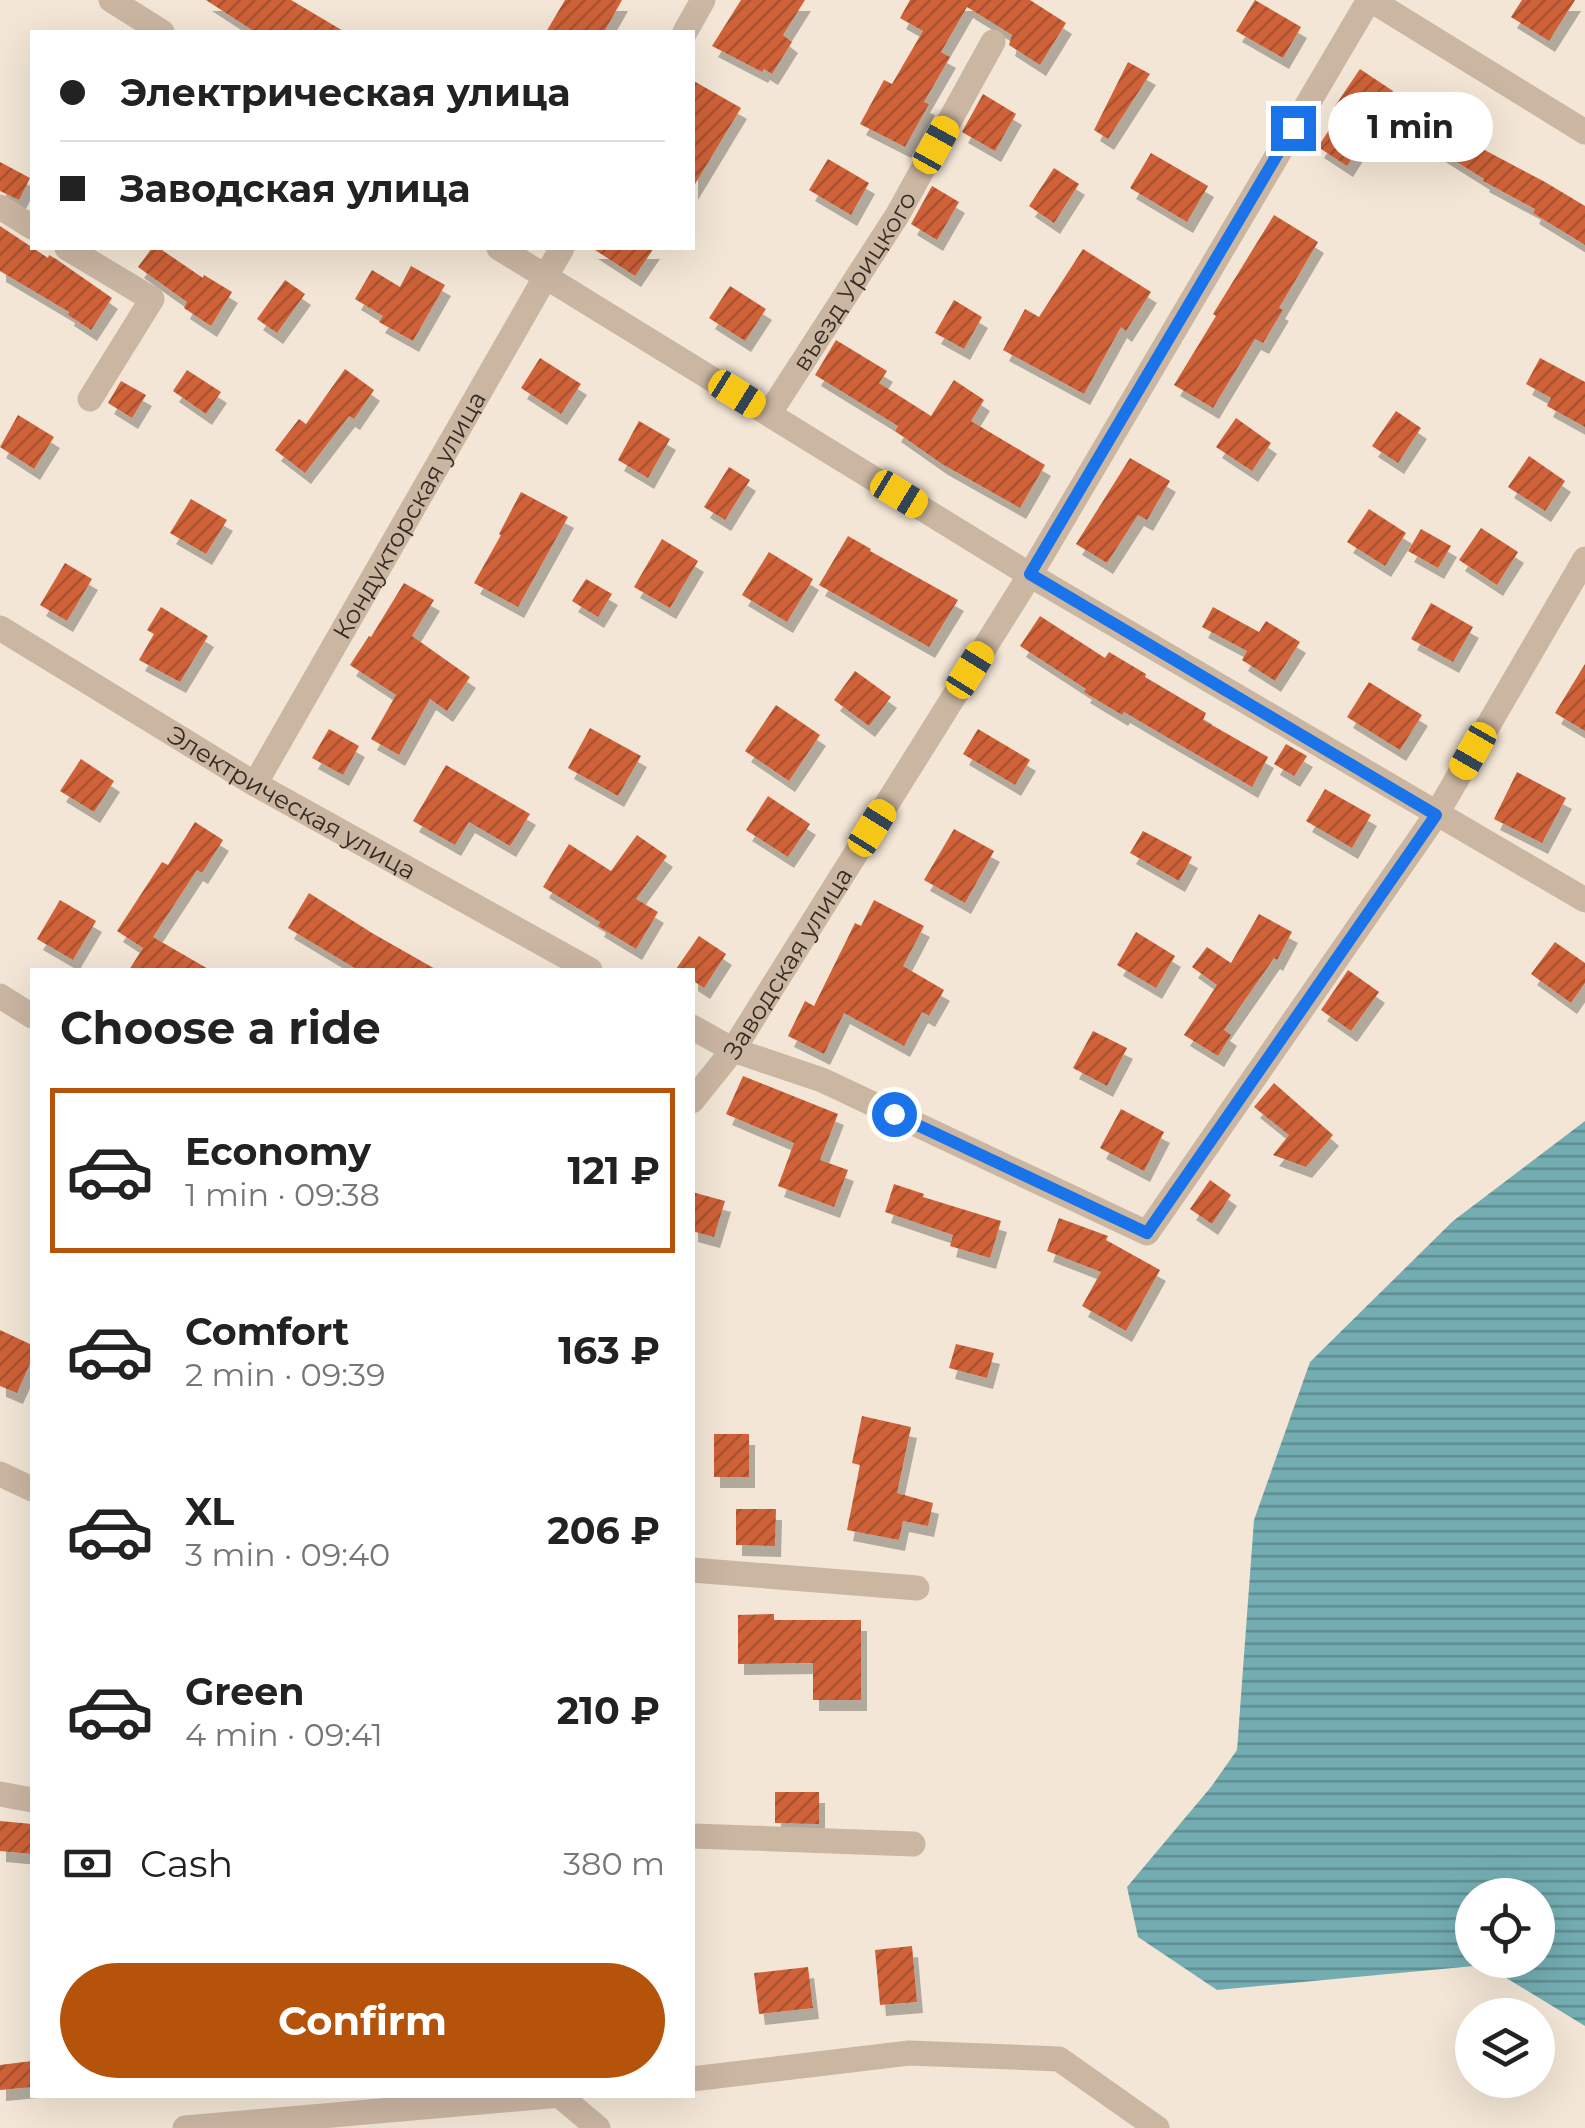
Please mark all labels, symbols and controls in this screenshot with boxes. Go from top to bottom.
text: Электрическая улица [120,69,571,116]
callout: 1 min [1328,93,1493,163]
route end [1271,106,1316,151]
text: 1 min [1367,107,1454,146]
car [908,111,964,179]
text: Заводская улица [120,165,471,212]
street label: въезд Урицкого [786,186,923,376]
car [704,365,770,423]
street label: Кондукторская улица [326,386,492,644]
car [866,466,932,522]
car [941,637,999,703]
car [1445,718,1501,784]
street label: Электрическая улица [162,719,422,886]
car [843,795,901,861]
street label: Заводская улица [716,862,858,1064]
text: Choose a ride [60,1000,381,1055]
route start [872,1092,917,1137]
icon: car [65,1126,155,1216]
text: Economy [185,1128,371,1175]
text: 121 ₽ [568,1147,660,1194]
text: 1 min · 09:38 [185,1175,380,1214]
icon: car [65,1306,155,1396]
text: Comfort [185,1308,349,1355]
text: 163 ₽ [558,1327,660,1374]
text: 2 min · 09:39 [185,1355,386,1394]
icon: car [65,1486,155,1576]
text: XL [185,1488,234,1535]
text: 206 ₽ [547,1507,660,1554]
text: 3 min · 09:40 [185,1535,390,1574]
icon: car [65,1666,155,1756]
text: Green [185,1668,305,1715]
text: 210 ₽ [557,1687,660,1734]
text: 4 min · 09:41 [185,1715,383,1754]
icon: cash [60,1836,115,1891]
text: Cash [140,1840,233,1887]
text: 380 m [563,1844,665,1883]
map controls [1455,1878,1555,2098]
button: locate [1455,1878,1555,1978]
button: Confirm [60,1963,665,2078]
button: layers [1455,1998,1555,2098]

